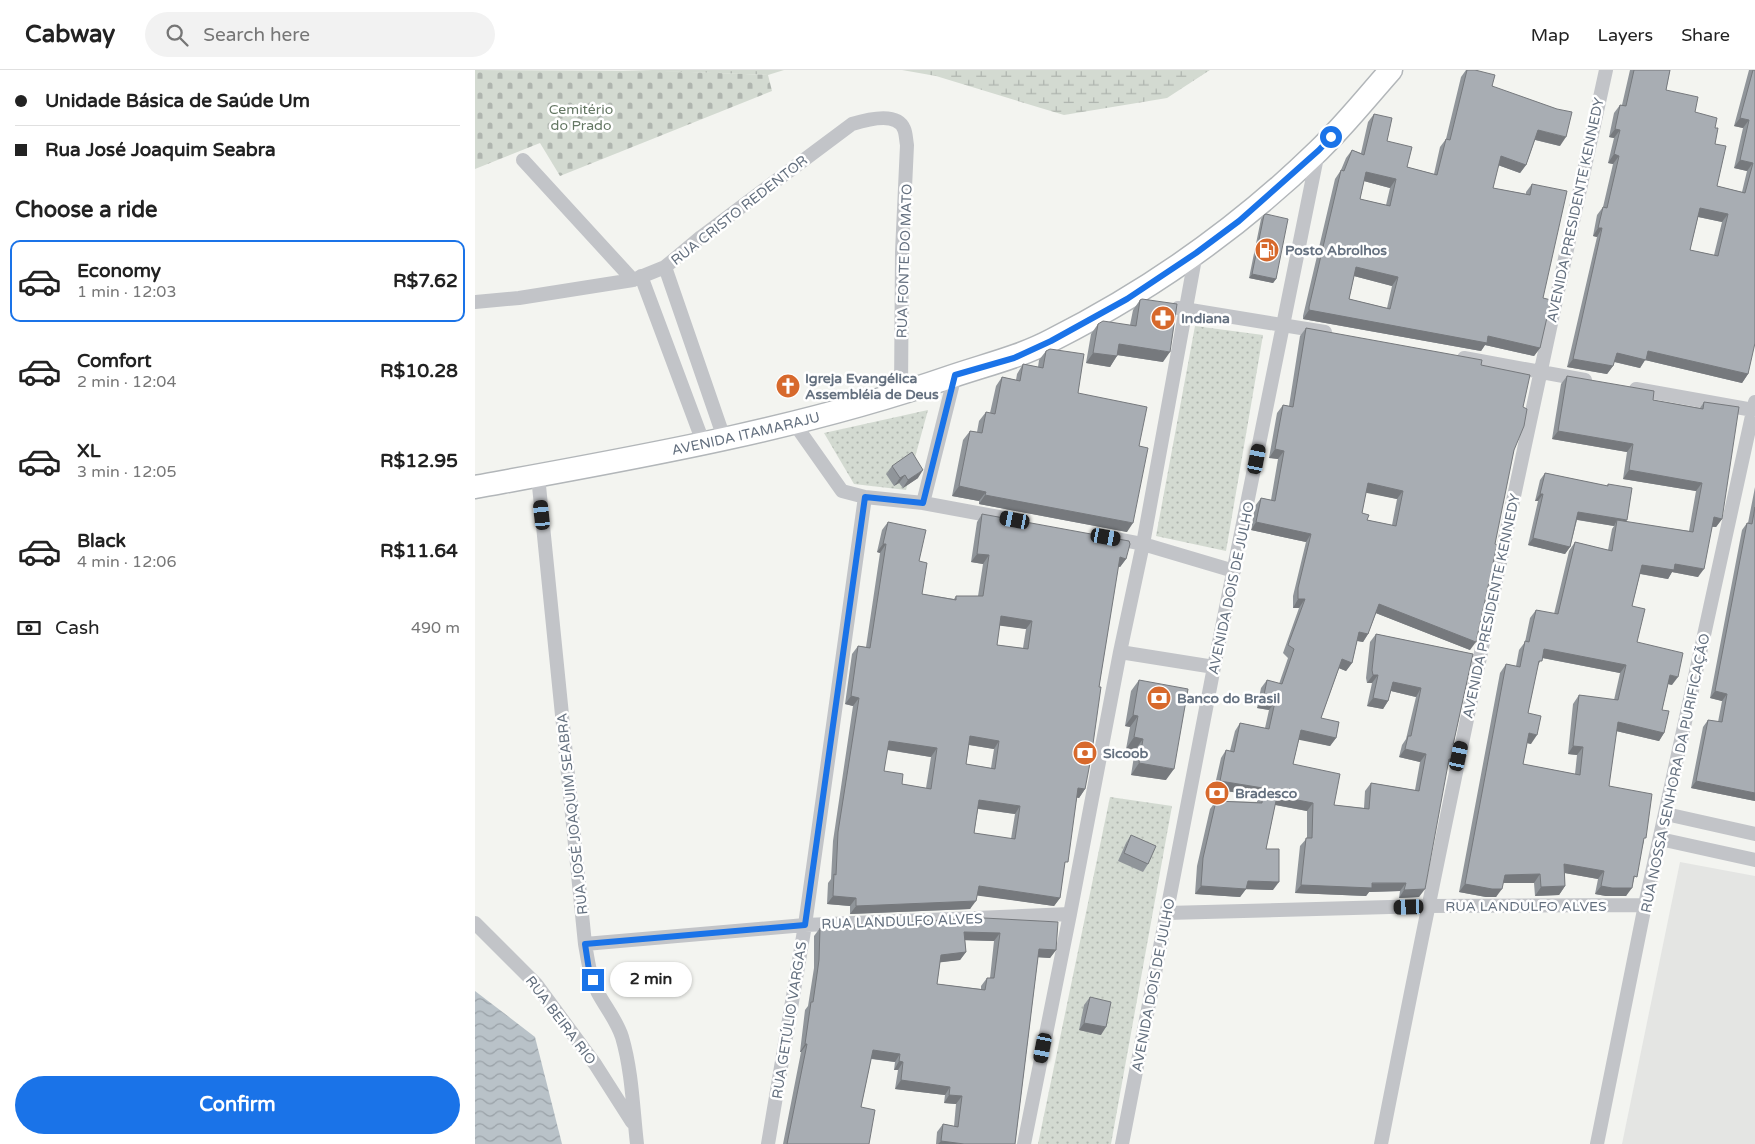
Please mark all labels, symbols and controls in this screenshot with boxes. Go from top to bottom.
search box [145,12,495,57]
text: Cabway [25,20,115,49]
icon: search [163,21,191,49]
text: Search here [203,24,310,46]
text: Map [1531,24,1570,46]
text: Layers [1598,24,1653,46]
text: Share [1681,24,1730,46]
text: Unidade Básica de Saúde Um [45,90,310,112]
street label: AVENIDA PRESIDENTE KENNEDY [1543,96,1608,324]
park label: Cemitério do Prado [549,101,613,134]
route start [1320,126,1342,148]
text: Rua José Joaquim Seabra [45,139,276,161]
street label: RUA CRISTO REDENTOR [668,152,811,269]
street label: RUA FONTE DO MATO [893,184,916,339]
text: Choose a ride [15,197,158,223]
fuel station icon: Posto Abrolhos [1254,237,1280,263]
place label: Posto Abrolhos [1285,242,1387,259]
icon: car [17,259,62,304]
text: Economy [77,260,161,282]
text: R$7.62 [393,270,458,292]
text: 1 min · 12:03 [77,282,176,302]
pharmacy icon: Indiana [1150,305,1176,331]
place label: Indiana [1181,310,1230,327]
icon: car [17,349,62,394]
text: Comfort [77,350,151,372]
text: R$10.28 [380,360,458,382]
place label: Igreja Evangélica Assembléia de Deus [805,370,939,403]
text: 2 min · 12:04 [77,372,176,392]
church icon: Igreja Evangélica Assembléia de Deus [775,373,801,399]
street label: AVENIDA ITAMARAJU [670,408,822,459]
icon: car [17,439,62,484]
text: XL [77,440,101,462]
car [1246,443,1267,475]
text: R$12.95 [380,450,458,472]
text: 3 min · 12:05 [77,462,176,482]
street label: AVENIDA PRESIDENTE KENNEDY [1459,492,1524,720]
car [532,499,551,531]
street label: AVENIDA DOIS DE JULHO [1205,500,1258,676]
car [998,510,1031,530]
car [1089,527,1122,547]
icon: car [17,529,62,574]
text: Black [77,530,126,552]
text: R$11.64 [380,540,458,562]
text: 4 min · 12:06 [77,552,176,572]
icon: cash [15,614,43,642]
text: Cash [55,617,100,639]
text: 490 m [411,618,460,638]
street label: RUA NOSSA SENHORA DA PURIFICAÇÃO [1638,632,1713,914]
bank icon: Banco do Brasil [1146,685,1172,711]
place label: Banco do Brasil [1177,690,1280,707]
street label: RUA JOSÉ JOAQUIM SEABRA [553,712,592,916]
bank icon: Sicoob [1072,740,1098,766]
car [1448,740,1469,772]
place label: Sicoob [1103,745,1148,762]
bank icon: Bradesco [1204,780,1230,806]
place label: Bradesco [1235,785,1298,802]
street label: AVENIDA DOIS DE JULHO [1128,897,1179,1073]
street label: RUA LANDULFO ALVES [1445,898,1607,915]
car [1393,899,1424,915]
street label: RUA LANDULFO ALVES [821,910,983,933]
street label: RUA GETÚLIO VARGAS [769,940,810,1100]
callout: 2 min [611,962,693,998]
route end [582,969,604,991]
text: 2 min [630,969,672,989]
street label: RUA BEIRA RIO [522,973,599,1068]
car [1032,1032,1053,1064]
button: Confirm [15,1076,460,1134]

